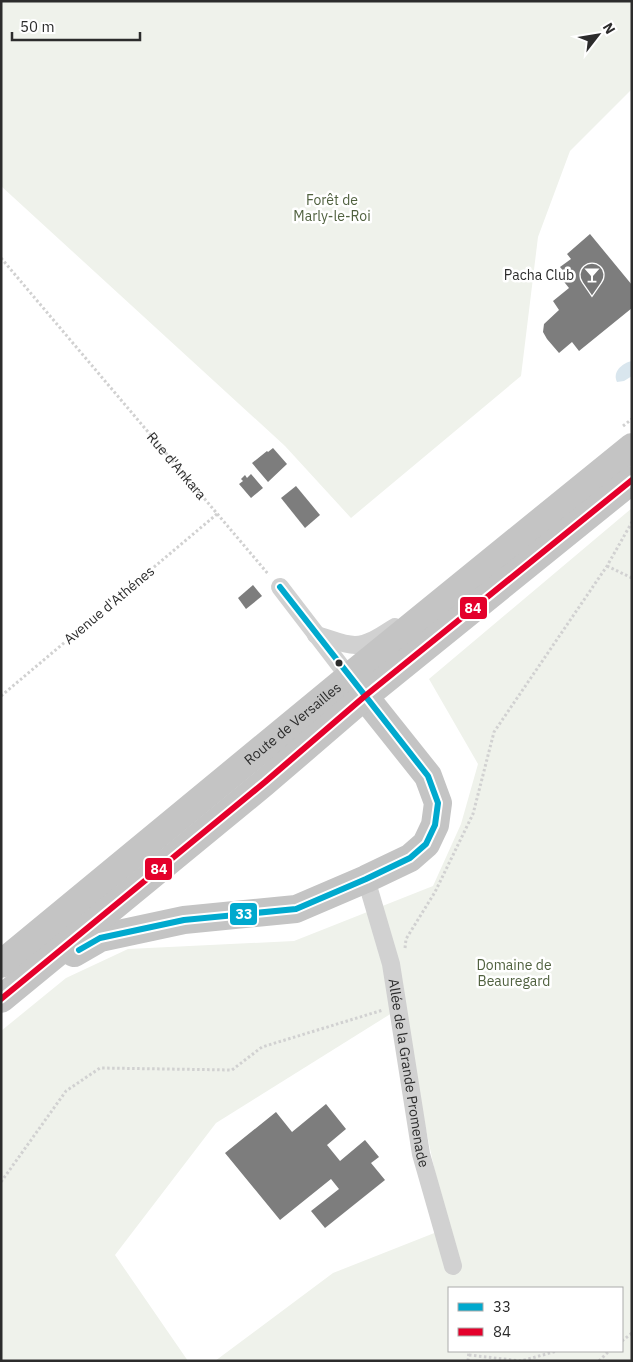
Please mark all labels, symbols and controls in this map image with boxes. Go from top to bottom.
scale bar [12,10,140,42]
north arrow [573,10,623,60]
text: 50 m [20,17,55,36]
text: N [599,19,619,37]
park label: Forêt de Marly-le-Roi [293,191,371,225]
bar icon: Pacha Club [579,262,605,296]
place label: Pacha Club [504,266,574,284]
street label: Rue d'Ankara [143,428,211,504]
street label: Avenue d'Athénes [60,562,158,648]
line badge: 84 [459,596,488,620]
text: 84 [465,599,481,617]
unlabelled marker [334,658,344,668]
street label: Route de Versailles [240,678,345,769]
line badge: 84 [144,857,173,881]
text: 84 [151,860,167,878]
line badge: 33 [229,902,258,926]
text: 33 [236,905,252,923]
park label: Domaine de Beauregard [476,956,552,990]
street label: Allée de la Grande Promenade [384,977,433,1170]
legend [448,1287,623,1352]
text: 33 [493,1297,511,1316]
text: 84 [493,1322,511,1341]

